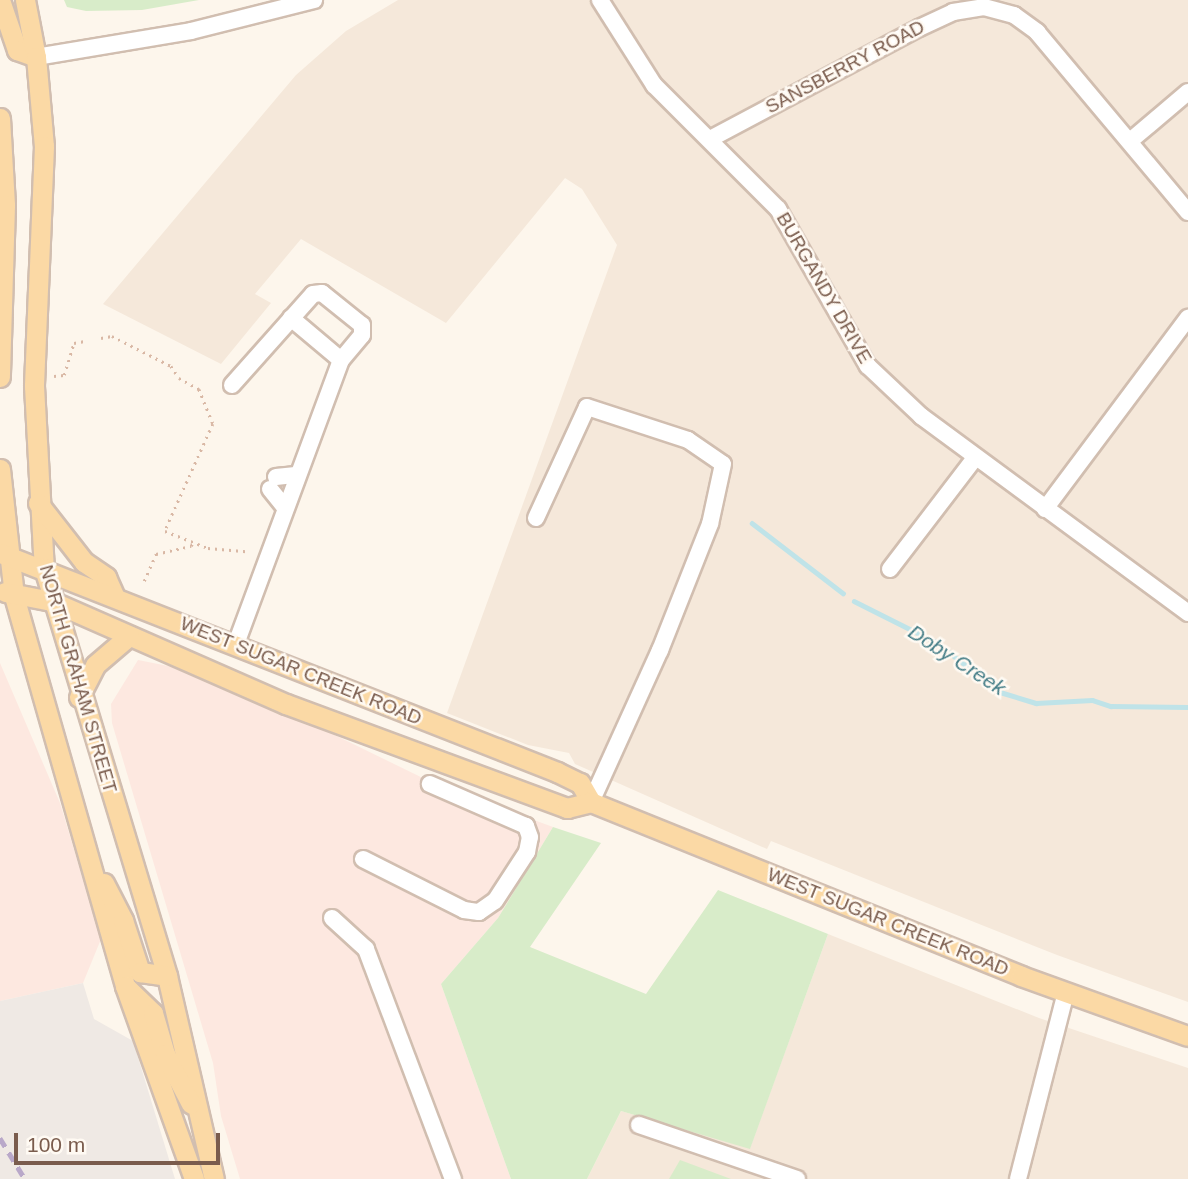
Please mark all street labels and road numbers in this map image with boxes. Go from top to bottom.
street label: SANSBERRY ROAD [761,15,929,119]
street label: BURGANDY DRIVE [771,208,877,368]
street label: NORTH GRAHAM STREET [35,562,121,796]
street label: WEST SUGAR CREEK ROAD [177,612,425,730]
street label: WEST SUGAR CREEK ROAD [764,863,1012,981]

